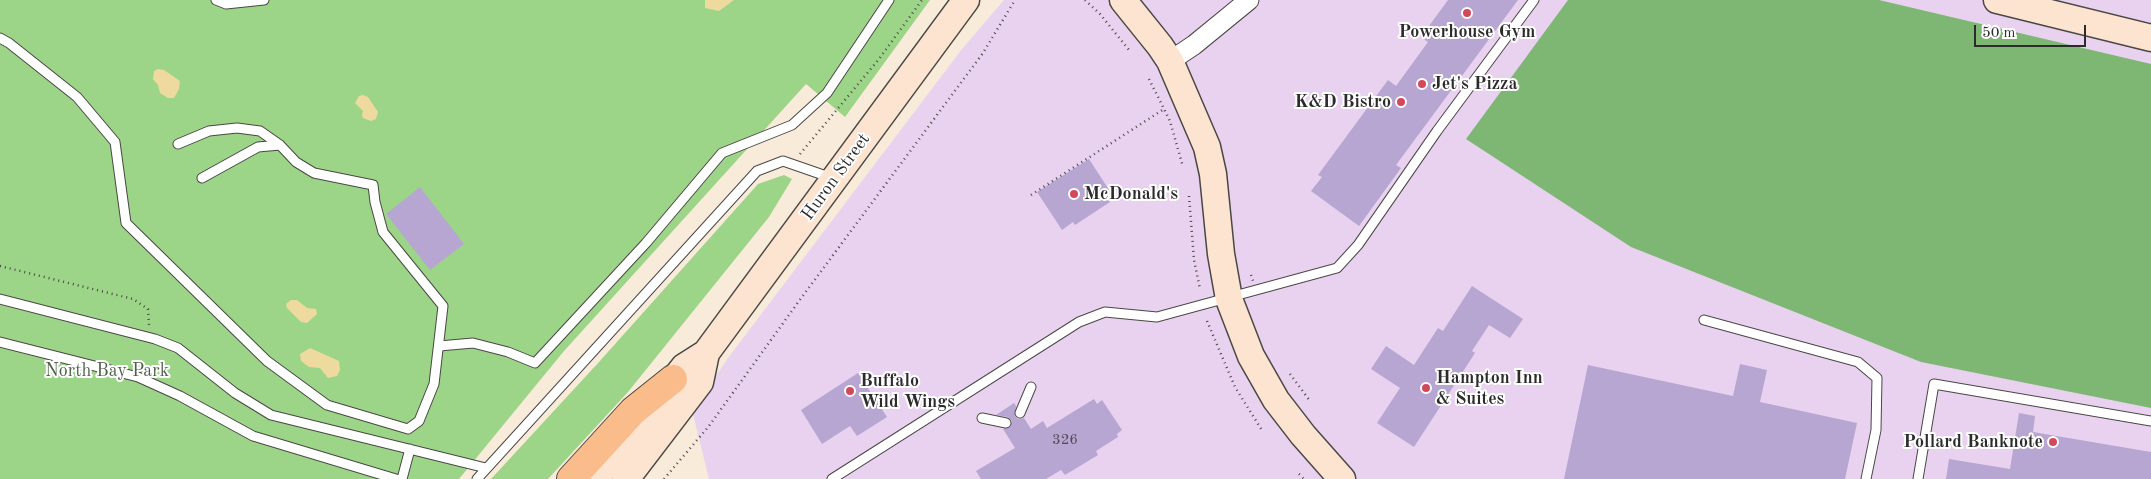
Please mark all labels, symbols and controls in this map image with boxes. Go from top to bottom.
marker: Powerhouse Gym [1461,7,1473,19]
scale bar [1976,15,2088,47]
place label: Powerhouse Gym [1399,21,1535,43]
text: 50 m [1982,26,2016,41]
place label: Jet's Pizza [1432,73,1518,95]
marker: Jet's Pizza [1416,78,1428,90]
place label: K&D Bistro [1295,91,1391,113]
marker: K&D Bistro [1395,96,1407,108]
street label: Huron Street [797,129,875,225]
place label: McDonald's [1084,183,1178,205]
marker: McDonald's [1068,188,1080,200]
park label: North Bay Park [45,360,169,382]
place label: Hampton Inn & Suites [1436,367,1543,409]
place label: Buffalo Wild Wings [860,370,955,412]
marker: Hampton Inn & Suites [1420,382,1432,394]
marker: Buffalo Wild Wings [844,385,856,397]
house number: 326 [1052,431,1078,449]
place label: Pollard Banknote [1903,431,2043,453]
marker: Pollard Banknote [2047,436,2059,448]

